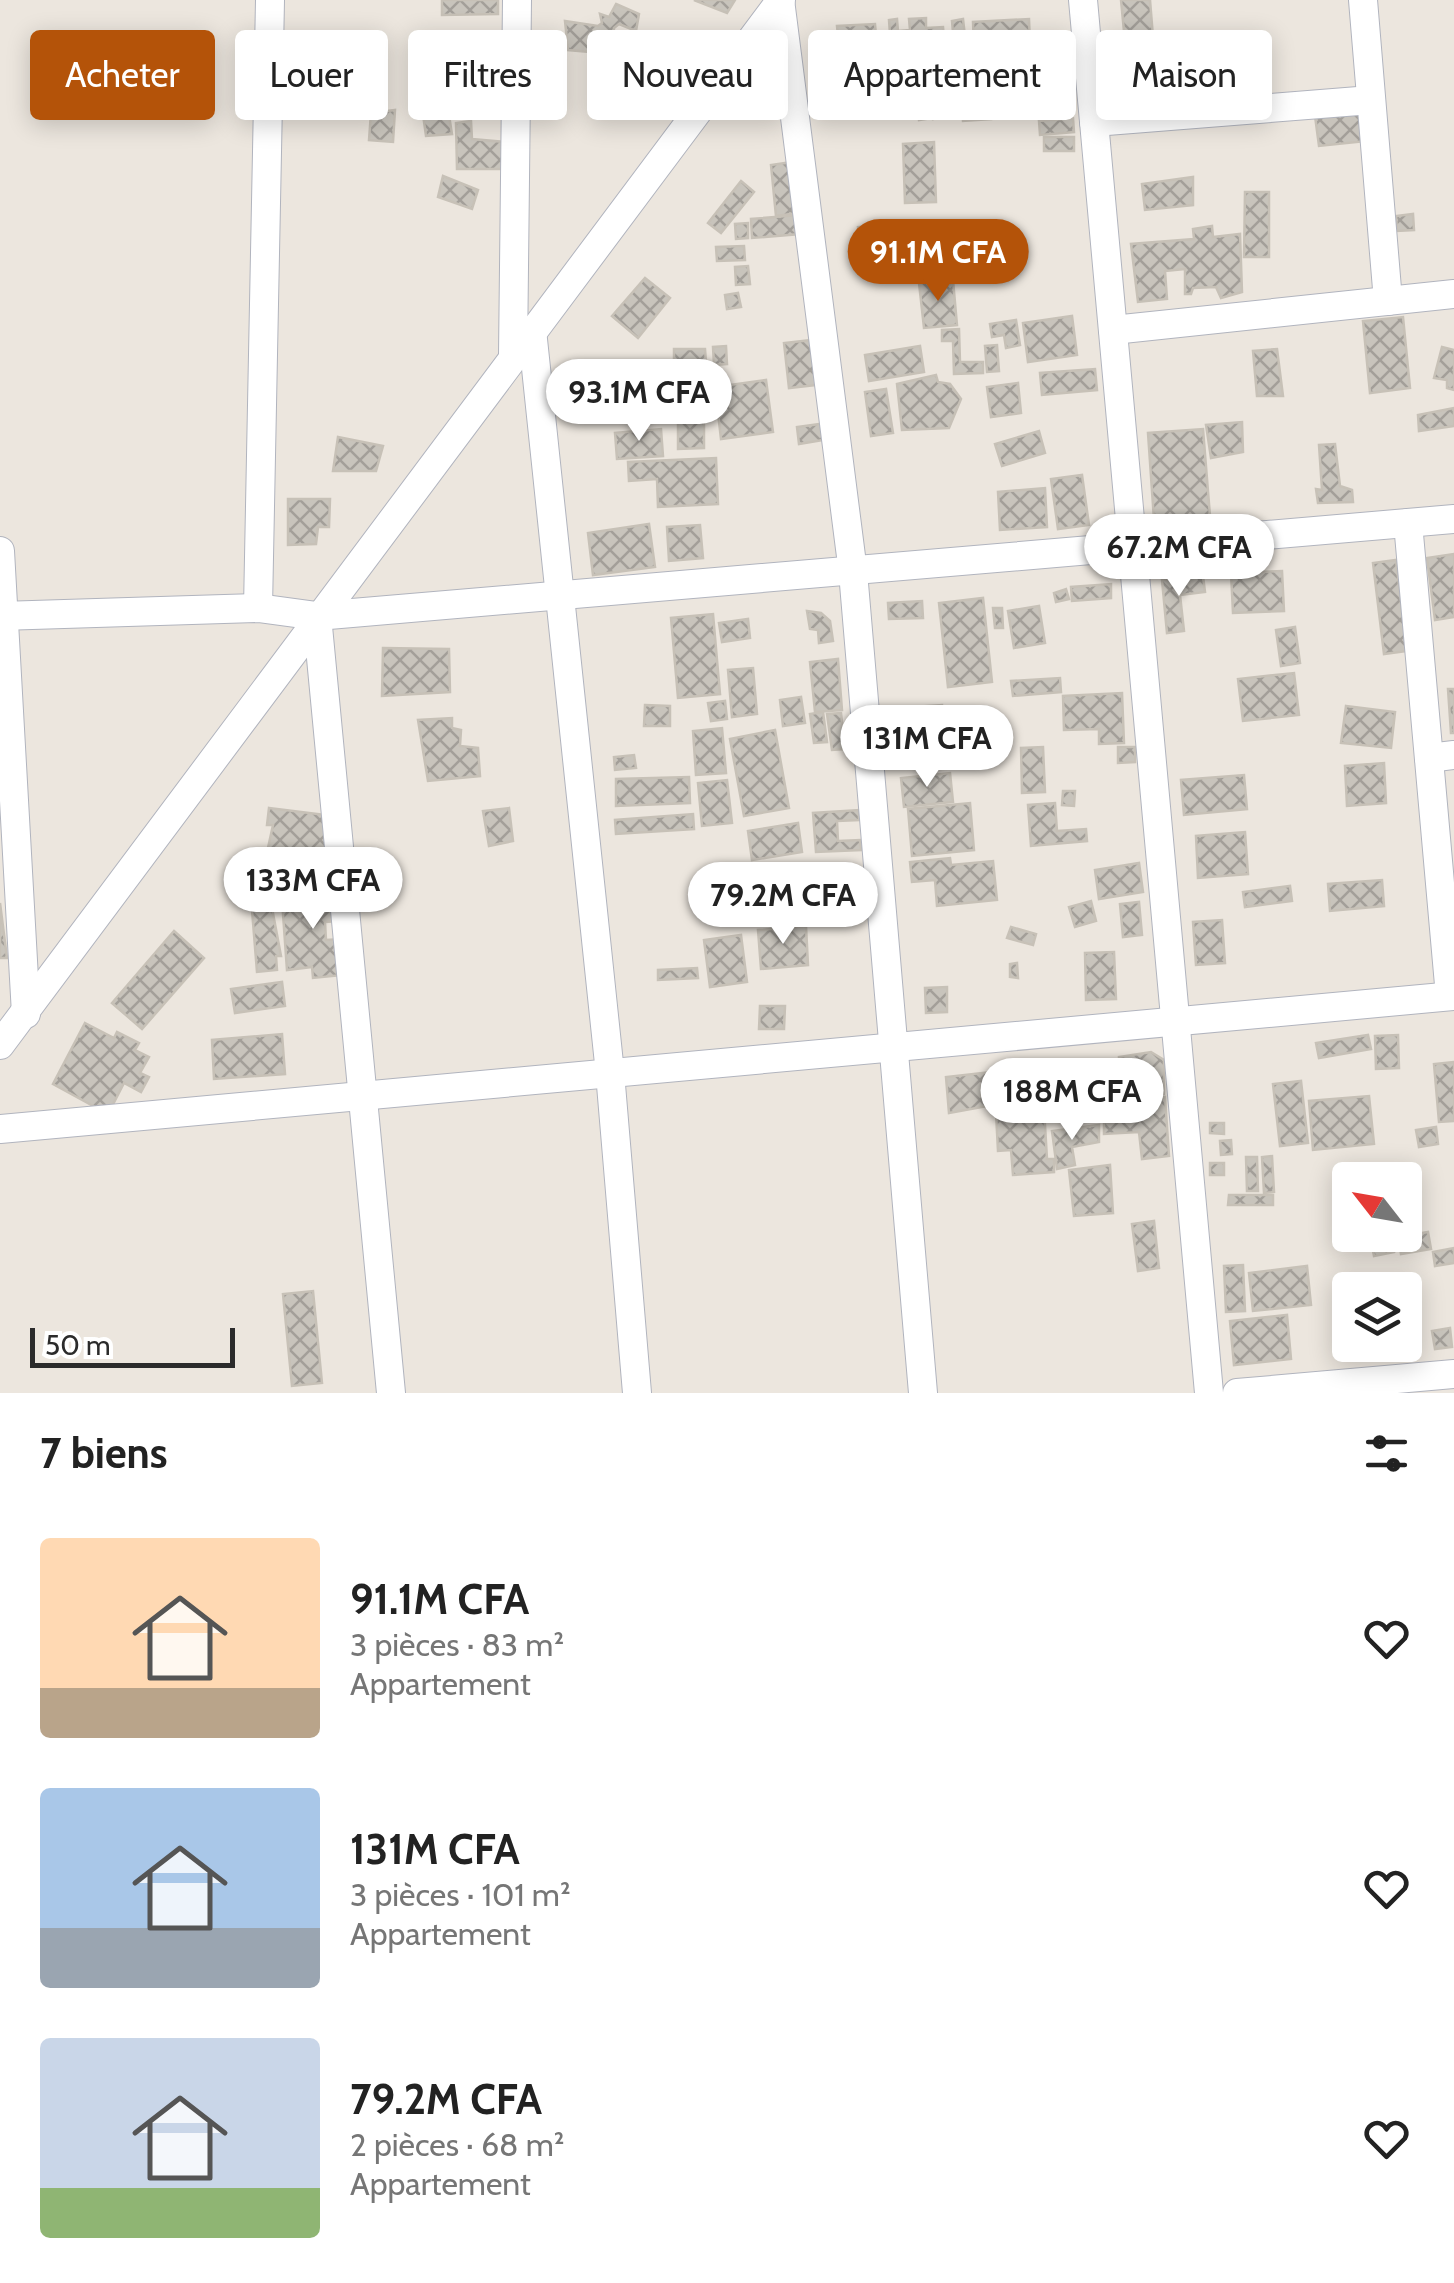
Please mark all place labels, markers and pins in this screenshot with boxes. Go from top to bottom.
pin: 91.1M CFA [824,219,1052,304]
pin: 93.1M CFA [525,359,753,444]
pin: 67.2M CFA [1065,514,1293,599]
pin: 131M CFA [824,705,1030,790]
pin: 133M CFA [210,847,416,932]
pin: 79.2M CFA [669,862,897,947]
pin: 188M CFA [969,1058,1175,1143]

